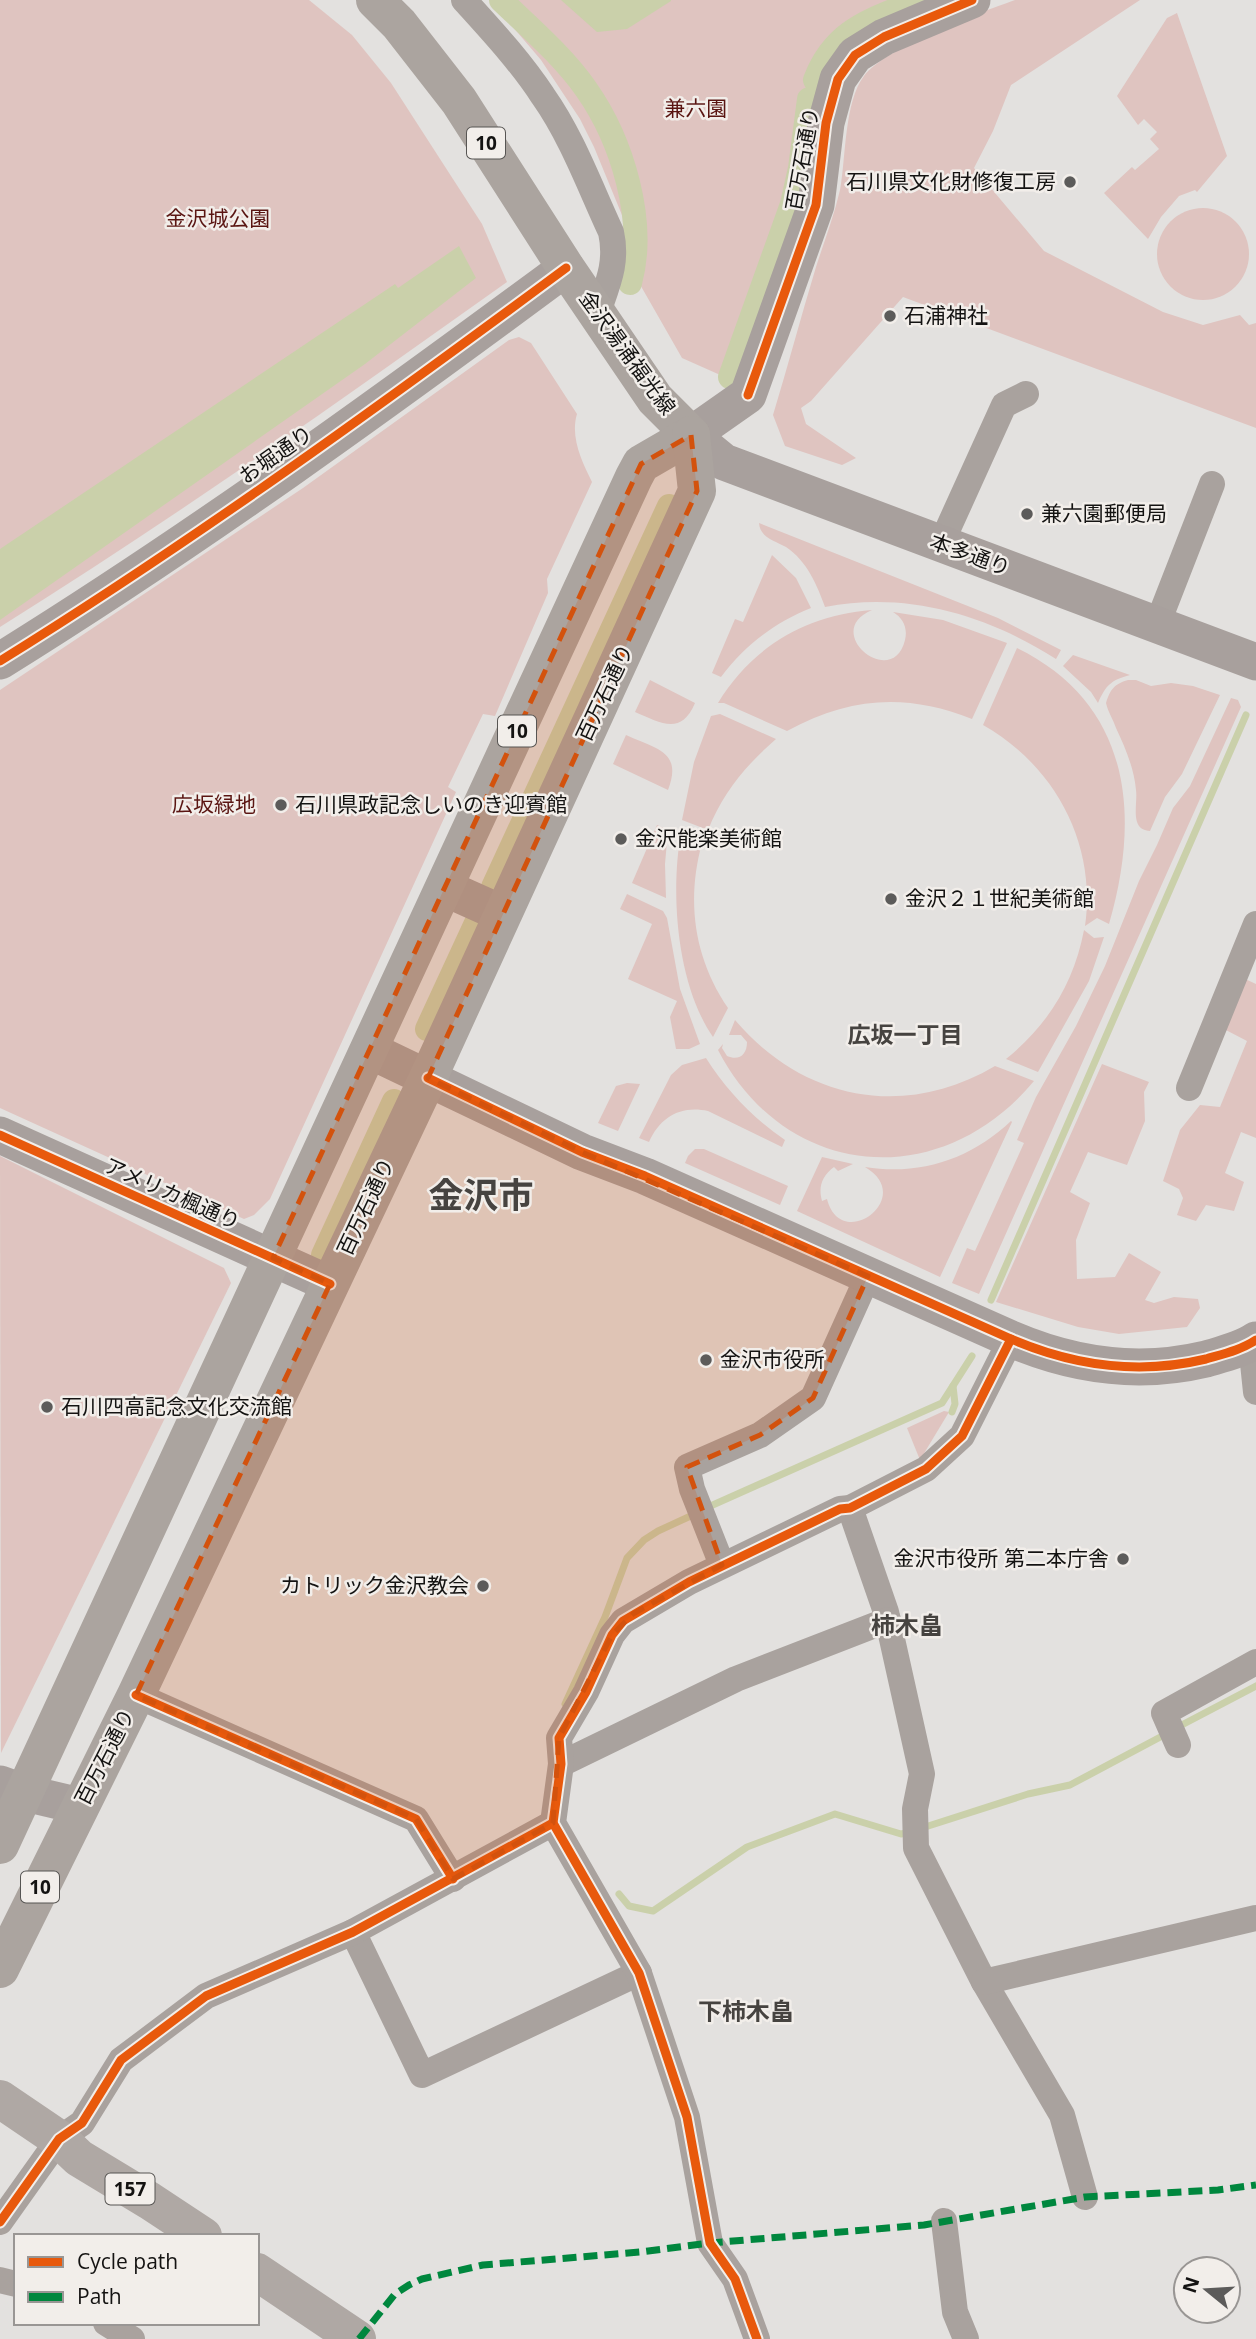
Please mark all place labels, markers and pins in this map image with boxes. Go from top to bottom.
place label: 石川県文化財修復工房 [846,167,1056,195]
marker: 石川県文化財修復工房 [1062,174,1078,190]
place label: 石浦神社 [904,301,988,329]
marker: 石浦神社 [882,308,898,324]
place label: 兼六園郵便局 [1041,499,1167,527]
marker: 兼六園郵便局 [1019,506,1035,522]
place label: 石川県政記念しいのき迎賓館 [295,790,567,818]
marker: 石川県政記念しいのき迎賓館 [273,797,289,813]
place label: 金沢能楽美術館 [635,824,782,852]
marker: 金沢能楽美術館 [613,831,629,847]
place label: 金沢２１世紀美術館 [905,884,1094,912]
marker: 金沢２１世紀美術館 [883,891,899,907]
place label: 金沢市役所 [720,1345,825,1373]
marker: 金沢市役所 [698,1352,714,1368]
place label: 石川四高記念文化交流館 [61,1392,292,1420]
marker: 石川四高記念文化交流館 [39,1399,55,1415]
place label: 金沢市役所 第二本庁舎 [894,1544,1109,1572]
marker: 金沢市役所 第二本庁舎 [1115,1551,1131,1567]
place label: カトリック金沢教会 [280,1571,469,1599]
marker: カトリック金沢教会 [475,1578,491,1594]

